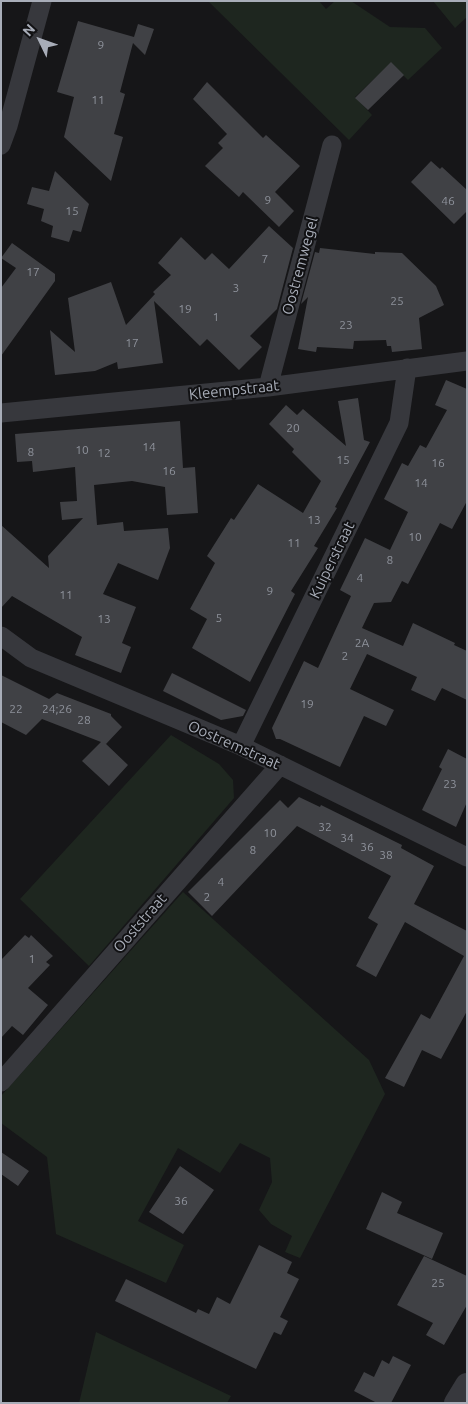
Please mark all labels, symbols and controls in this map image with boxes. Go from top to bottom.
north arrow [15,15,65,65]
text: N [19,21,38,39]
house number: 9 [98,38,104,52]
house number: 11 [91,93,105,107]
house number: 9 [265,193,271,207]
house number: 46 [441,194,455,208]
house number: 15 [65,204,79,218]
street label: Oostremwegel [278,215,322,317]
house number: 7 [262,252,268,266]
house number: 17 [26,265,40,279]
house number: 3 [233,281,239,295]
house number: 25 [390,294,404,308]
house number: 19 [178,302,192,316]
house number: 1 [213,310,219,324]
house number: 23 [339,318,353,332]
house number: 17 [125,336,139,350]
street label: Kleempstraat [188,376,280,404]
house number: 20 [286,421,300,435]
house number: 14 [142,440,156,454]
house number: 10 [75,443,89,457]
house number: 8 [28,445,34,459]
house number: 12 [97,446,111,460]
house number: 15 [336,453,350,467]
house number: 16 [431,456,445,470]
house number: 16 [162,464,176,478]
house number: 14 [414,476,428,490]
house number: 13 [307,513,321,527]
street label: Kuiperstraat [306,519,358,601]
house number: 10 [408,530,422,544]
house number: 11 [287,536,301,550]
house number: 8 [387,553,393,567]
house number: 4 [357,571,363,585]
house number: 9 [267,584,273,598]
house number: 11 [59,588,73,602]
house number: 5 [216,611,222,625]
house number: 13 [97,612,111,626]
house number: 2A [355,636,369,650]
house number: 2 [342,649,348,663]
house number: 19 [300,697,314,711]
house number: 22 [9,702,23,716]
house number: 24;26 [42,702,72,716]
house number: 28 [77,713,91,727]
street label: Oostremstraat [185,717,283,773]
house number: 23 [443,777,457,791]
house number: 32 [318,820,332,834]
house number: 10 [263,826,277,840]
house number: 34 [340,831,354,845]
house number: 36 [360,840,374,854]
house number: 8 [250,843,256,857]
house number: 38 [379,848,393,862]
house number: 4 [218,875,224,889]
street label: Ooststraat [110,890,170,956]
house number: 2 [204,890,210,904]
house number: 1 [29,952,35,966]
house number: 36 [174,1194,188,1208]
house number: 25 [431,1276,445,1290]

